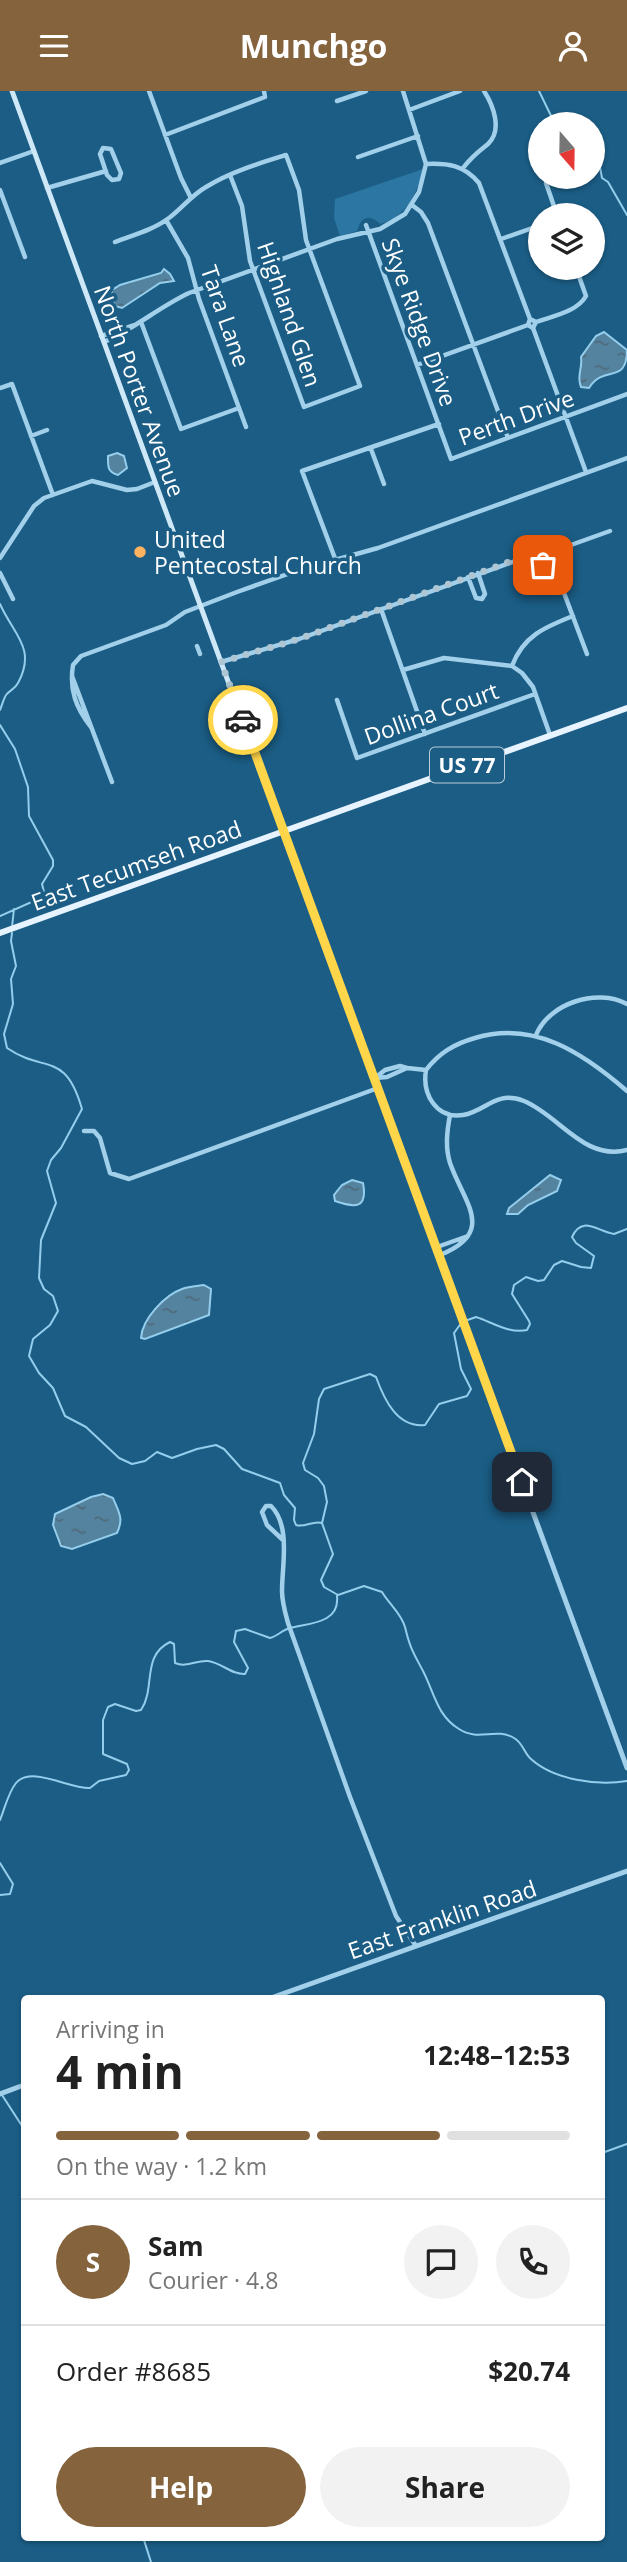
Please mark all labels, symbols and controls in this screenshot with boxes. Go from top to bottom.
text: Munchgo [240,24,387,67]
icon: menu [35,27,73,65]
icon: person [554,27,592,65]
north arrow [528,112,606,189]
map controls [528,112,605,280]
button: layers [528,203,605,280]
street label: Skye Ridge Drive [375,233,465,411]
street label: Highland Glen [250,237,330,391]
street label: Tara Lane [194,261,258,371]
street label: North Porter Avenue [87,281,193,501]
street label: Perth Drive [454,381,578,453]
place label: United Pentecostal Church [154,523,362,581]
pin [513,535,573,595]
marker: United Pentecostal Church [132,544,148,560]
icon: bag [524,546,562,584]
street label: Dollina Court [359,674,503,752]
courier [208,685,278,755]
icon: car [224,701,262,739]
road number: US 77 [430,747,504,783]
street label: East Tecumseh Road [26,812,246,918]
pin [492,1452,552,1512]
icon: home [503,1463,541,1501]
street label: East Franklin Road [343,1872,541,1966]
text: Arriving in [56,2013,165,2045]
text: 12:48–12:53 [423,2037,570,2073]
text: 4 min [56,2040,184,2102]
text: On the way · 1.2 km [56,2150,267,2182]
button: chat [404,2225,478,2299]
button: phone [496,2225,570,2299]
text: Sam [148,2228,204,2264]
text: S [86,2244,100,2280]
text: Courier · 4.8 [148,2264,278,2296]
text: Order #8685 [56,2353,211,2389]
text: $20.74 [488,2353,570,2389]
button: Help [56,2447,306,2527]
button: Share [320,2447,570,2527]

